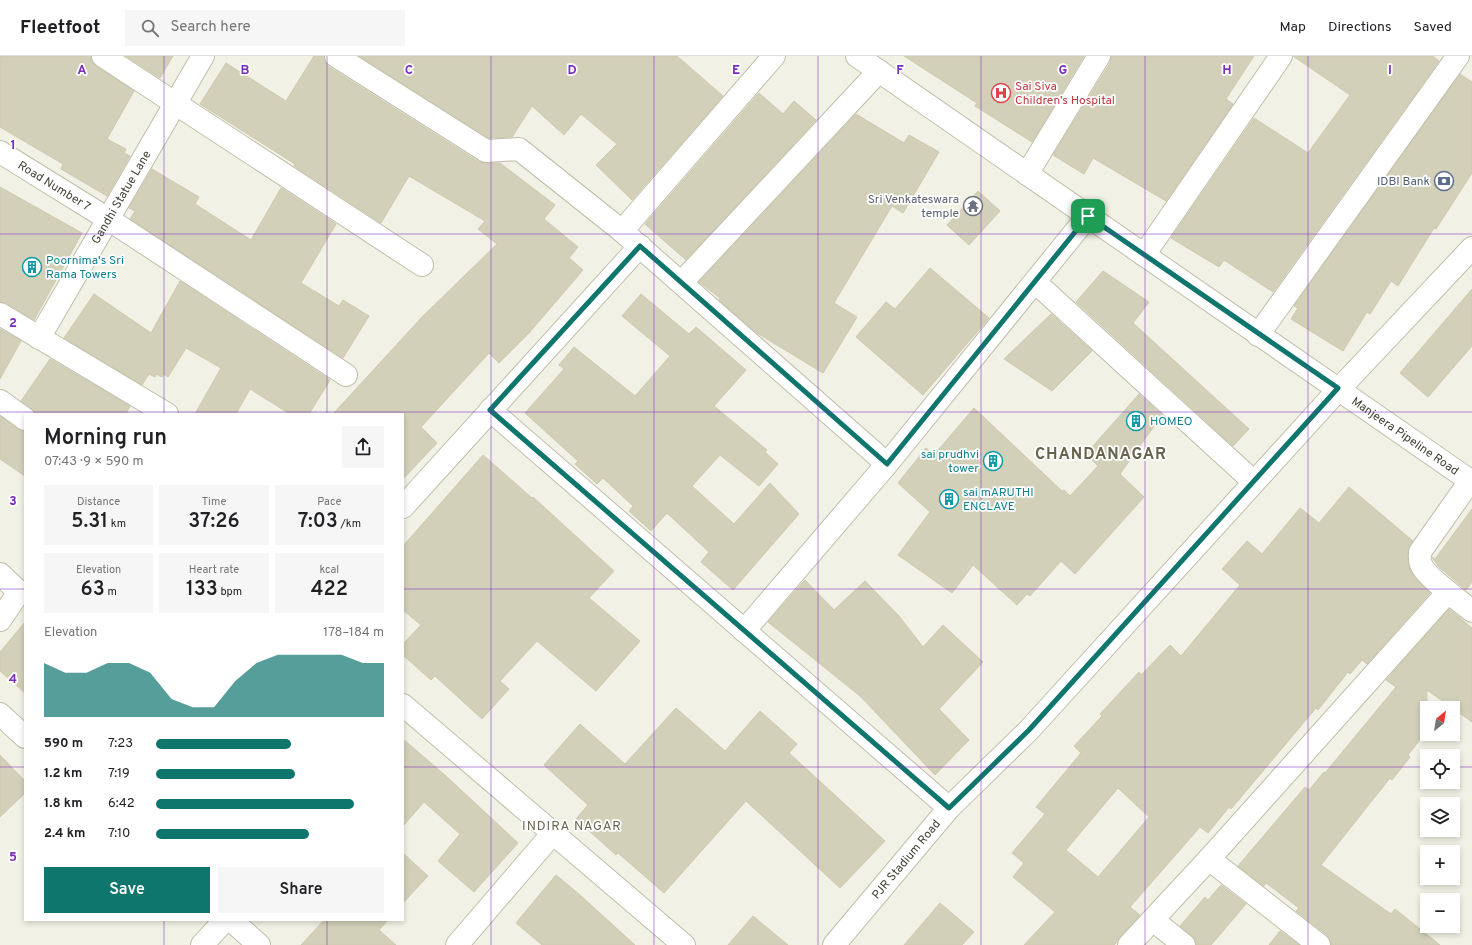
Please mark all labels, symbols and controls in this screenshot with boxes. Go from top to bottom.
search box [125,10,405,46]
text: Fleetfoot [20,16,101,40]
icon: search [139,17,161,39]
text: Search here [171,18,251,37]
text: Map [1280,19,1306,36]
text: Directions [1328,19,1392,36]
text: Saved [1414,19,1452,36]
text: A [77,63,87,79]
text: B [241,63,250,79]
text: C [405,63,413,79]
text: D [567,63,577,79]
text: E [732,63,740,79]
text: F [896,63,904,79]
text: G [1059,63,1068,79]
text: H [1222,63,1232,79]
text: I [1388,63,1392,79]
place label: Sai Siva Children’s Hospital [1015,79,1115,109]
hospital icon: Sai Siva Children’s Hospital [990,82,1012,104]
text: 1 [10,138,16,154]
street label: Gandhi Statue Lane [88,148,155,247]
street label: Road Number 7 [14,158,93,215]
bank icon: IDBI Bank [1433,170,1455,192]
place label: IDBI Bank [1377,174,1430,190]
place label: Sri Venkateswara temple [868,192,959,222]
temple icon: Sri Venkateswara temple [962,195,984,217]
pin [1071,199,1105,233]
icon: arrive [1077,205,1099,227]
place label: Poornima's Sri Rama Towers [46,253,124,283]
building icon: Poornima's Sri Rama Towers [21,256,43,278]
text: 2 [9,316,17,332]
street label: Manjeera Pipeline Road [1348,394,1462,479]
building icon: HOMEO [1125,410,1147,432]
place label: HOMEO [1150,414,1192,430]
text: Morning run [44,425,167,452]
button: share [342,426,384,468]
district label: CHANDANAGAR [1035,445,1167,465]
place label: sai prudhvi tower [921,447,979,477]
building icon: sai prudhvi tower [982,450,1004,472]
text: 07:43 · 9 × 590 m [44,454,143,470]
place label: sai mARUTHI ENCLAVE [963,485,1034,515]
building icon: sai mARUTHI ENCLAVE [938,488,960,510]
text: 3 [9,494,17,510]
text: Distance [77,495,120,509]
text: Time [202,495,226,509]
text: Pace [317,495,341,509]
text: 5.31 [71,509,108,535]
text: 37:26 [188,509,240,535]
text: 7:03 [298,509,338,535]
text: km [108,517,126,531]
text: /km [338,517,361,531]
text: Elevation [76,563,121,577]
text: Heart rate [189,563,239,577]
text: kcal [320,563,339,577]
text: 63 [81,577,105,603]
text: 133 [186,577,218,603]
text: 422 [311,577,348,603]
text: m [105,585,117,599]
text: bpm [218,585,242,599]
text: Elevation [44,625,97,641]
text: 178–184 m [323,625,384,641]
text: 4 [9,672,17,688]
north arrow [1420,701,1460,741]
map controls [1420,701,1460,933]
text: 590 m [44,736,83,752]
text: 7:23 [108,736,133,752]
button: locate [1420,749,1460,789]
text: 1.2 km [44,766,82,782]
text: 7:19 [108,766,130,782]
text: 1.8 km [44,796,83,812]
text: 6:42 [108,796,135,812]
button: layers [1420,797,1460,837]
street label: PJR Stadium Road [869,817,945,903]
district label: INDIRA NAGAR [522,819,622,835]
text: 2.4 km [44,826,85,842]
text: 7:10 [108,826,130,842]
button: + [1420,845,1460,885]
text: 5 [9,850,17,866]
button: Save [44,867,210,913]
button: Share [218,867,384,913]
button: − [1420,893,1460,933]

